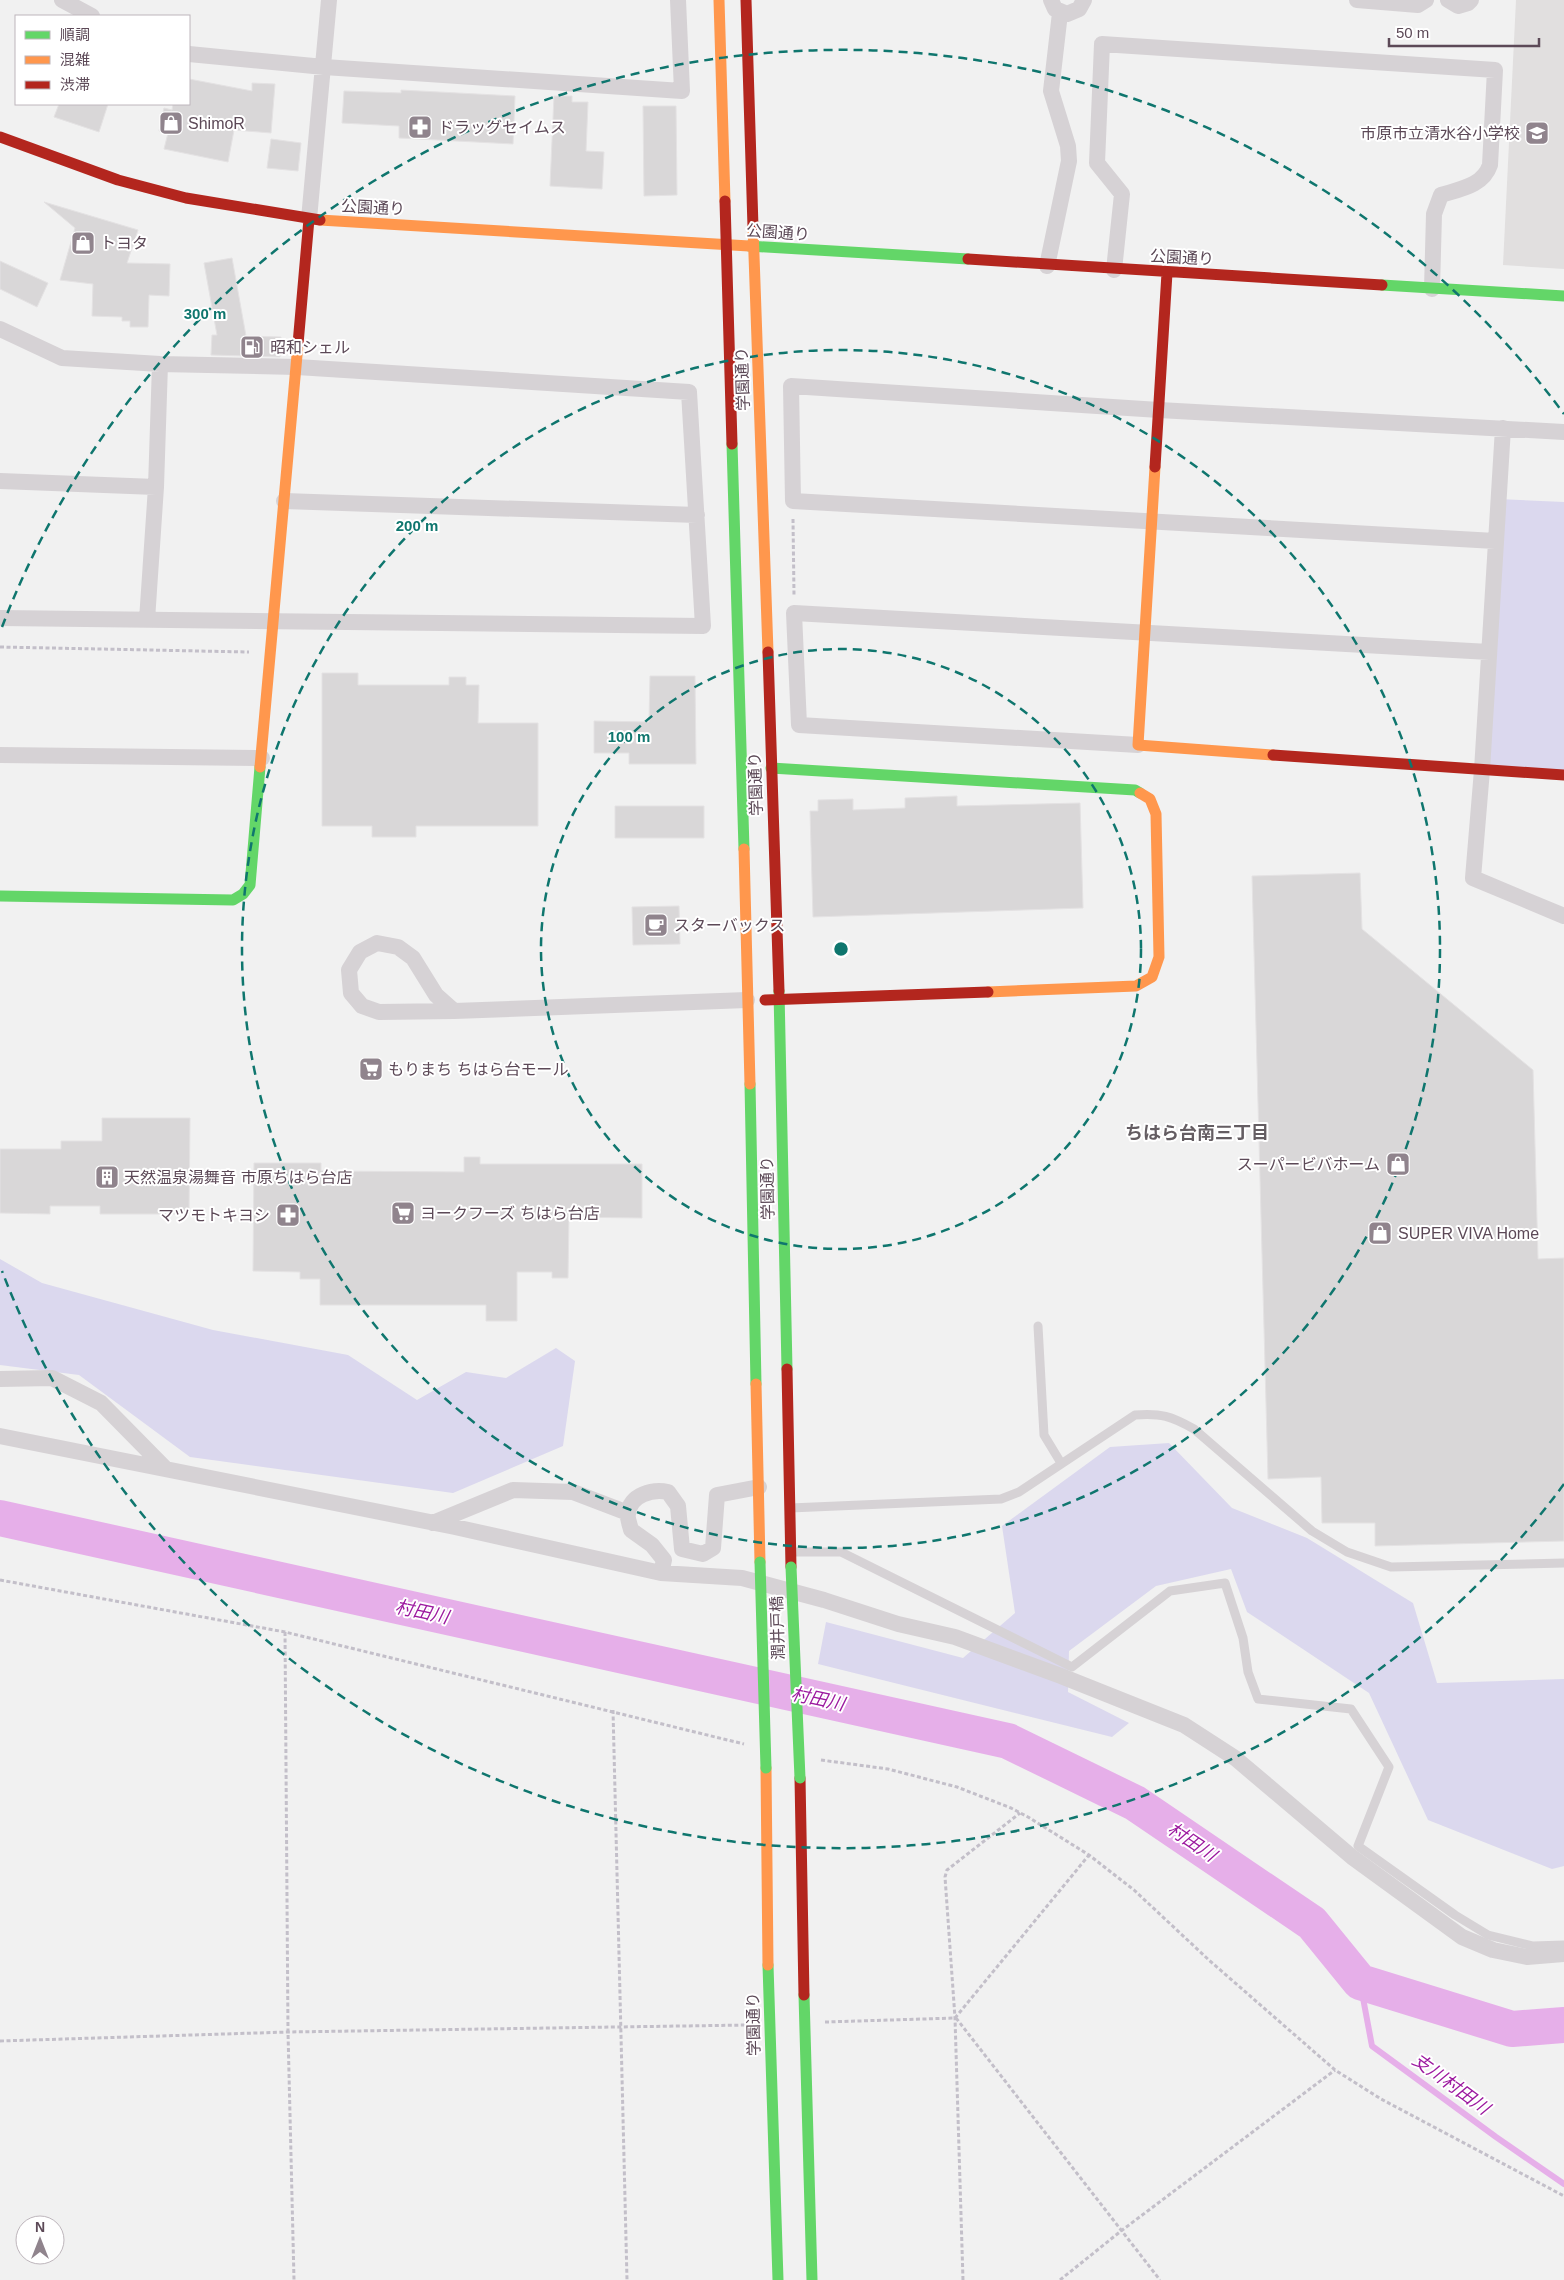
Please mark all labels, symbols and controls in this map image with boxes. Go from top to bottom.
legend [15,15,190,105]
scale bar [1389,15,1539,47]
text: 50 m [1396,24,1429,41]
text: 順調 [60,26,90,43]
text: 混雑 [60,51,90,68]
text: 渋滞 [60,76,90,93]
shop icon: ShimoR [158,110,184,136]
pharmacy icon: ドラッグセイムス [407,114,433,140]
place label: ShimoR [188,115,245,132]
place label: ドラッグセイムス [438,119,566,136]
school or university icon: 市原市立清水谷小学校 [1524,120,1550,146]
place label: 市原市立清水谷小学校 [1360,125,1520,142]
street label: 公園通り [341,197,405,218]
street label: 公園通り [745,222,810,243]
shop icon: トヨタ [70,230,96,256]
place label: トヨタ [100,235,148,252]
street label: 公園通り [1150,247,1214,268]
text: 300 m [184,305,226,322]
fuel station icon: 昭和シェル [239,334,265,360]
place label: 昭和シェル [270,339,350,356]
street label: 学園通り [733,347,752,411]
text: 200 m [396,517,438,534]
text: 100 m [608,728,650,745]
street label: 学園通り [746,752,765,816]
cafe icon: スターバックス [643,912,669,938]
place label: スターバックス [674,917,785,934]
centre of rings [832,940,850,958]
supermarket icon: もりまち ちはら台モール [358,1056,384,1082]
place label: もりまち ちはら台モール [388,1061,568,1078]
district label: ちはら台南三丁目 [1125,1123,1269,1143]
shop icon: スーパービバホーム [1385,1151,1411,1177]
street label: 学園通り [758,1156,777,1220]
place label: スーパービバホーム [1237,1156,1380,1173]
building icon: 天然温泉湯舞音 市原ちはら台店 [94,1164,120,1190]
place label: 天然温泉湯舞音 市原ちはら台店 [124,1169,352,1186]
supermarket icon: ヨークフーズ ちはら台店 [390,1200,416,1226]
pharmacy icon: マツモトキヨシ [275,1202,301,1228]
place label: ヨークフーズ ちはら台店 [420,1205,600,1222]
place label: マツモトキヨシ [158,1207,270,1224]
shop icon: SUPER VIVA Home [1367,1220,1393,1246]
place label: SUPER VIVA Home [1398,1225,1539,1242]
street label: 潤井戸橋 [768,1596,787,1660]
water label: 村田川 [394,1597,452,1628]
water label: 村田川 [790,1684,848,1715]
water label: 村田川 [1164,1819,1222,1867]
street label: 学園通り [744,1992,763,2056]
water label: 支川村田川 [1409,2049,1495,2120]
north arrow [15,2215,65,2265]
text: N [35,2219,45,2235]

